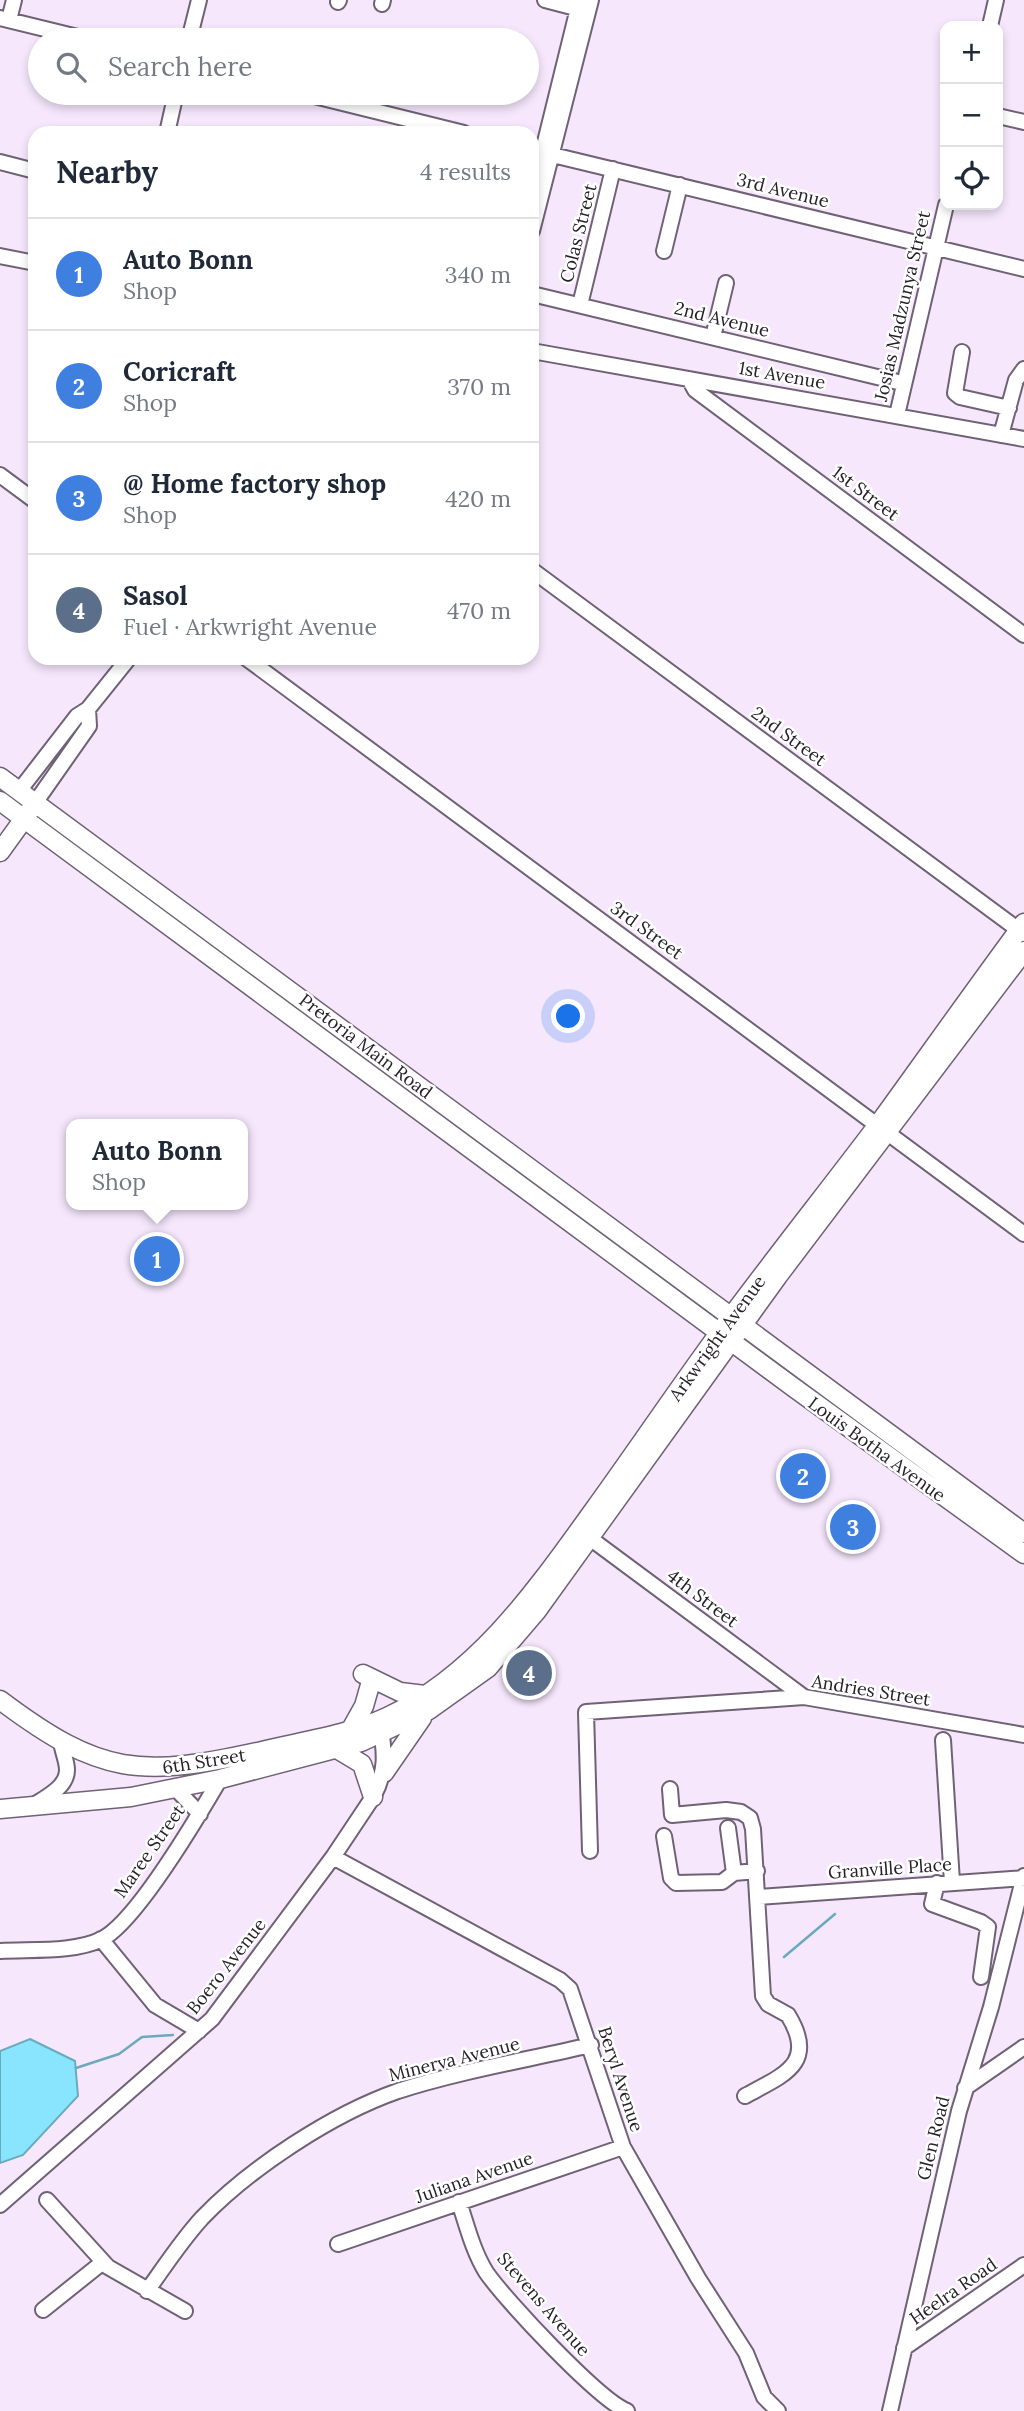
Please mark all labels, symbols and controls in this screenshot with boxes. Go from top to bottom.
map controls [940,21,1003,210]
button: + [940,21,1003,84]
search box [28,28,539,105]
icon: search [52,48,90,86]
text: Search here [108,50,252,83]
button: − [940,84,1003,147]
button: locate [940,147,1003,210]
text: Nearby [56,153,158,191]
text: 4 results [420,157,511,186]
street label: 3rd Avenue [734,167,832,213]
street label: Colas Street [555,181,601,285]
street label: Josias Madzunya Street [869,208,935,404]
text: Auto Bonn [123,243,253,276]
text: 1 [74,260,84,289]
text: 340 m [445,260,511,289]
text: Shop [123,276,177,305]
street label: 2nd Avenue [672,296,772,342]
text: Coricraft [123,355,236,388]
street label: 1st Avenue [737,356,827,394]
text: 2 [73,372,85,401]
text: 370 m [447,372,511,401]
text: Shop [123,388,177,417]
street label: 1st Street [828,460,904,526]
text: @ Home factory shop [123,467,386,500]
text: 3 [73,484,85,513]
text: 420 m [445,484,511,513]
text: Shop [123,500,177,529]
text: Sasol [123,579,188,612]
text: 4 [73,596,85,625]
text: 470 m [447,596,511,625]
text: Fuel · Arkwright Avenue [123,612,377,641]
street label: 2nd Street [747,701,831,771]
street label: 3rd Street [606,896,688,964]
street label: Pretoria Main Road [295,988,437,1104]
your location [551,999,585,1033]
popup [66,1119,248,1210]
text: Auto Bonn [92,1134,222,1167]
text: Shop [92,1167,146,1196]
pin: 1 [134,1233,180,1285]
street label: Arkwright Avenue [663,1270,770,1406]
street label: Louis Botha Avenue [804,1391,950,1507]
pin: 2 [780,1450,826,1502]
pin: 3 [830,1501,876,1553]
street label: 4th Street [663,1564,743,1632]
pin: 4 [506,1647,552,1699]
street label: Andries Street [809,1669,932,1711]
street label: 6th Street [161,1743,247,1779]
street label: Maree Street [108,1800,190,1902]
street label: Granville Place [827,1852,953,1884]
street label: Boero Avenue [181,1913,271,2019]
street label: Beryl Avenue [593,2024,649,2135]
street label: Minerva Avenue [386,2032,522,2086]
street label: Glen Road [911,2093,955,2182]
street label: Juliana Avenue [411,2146,536,2208]
street label: Stevens Avenue [492,2247,596,2361]
street label: Heelra Road [905,2252,1001,2330]

